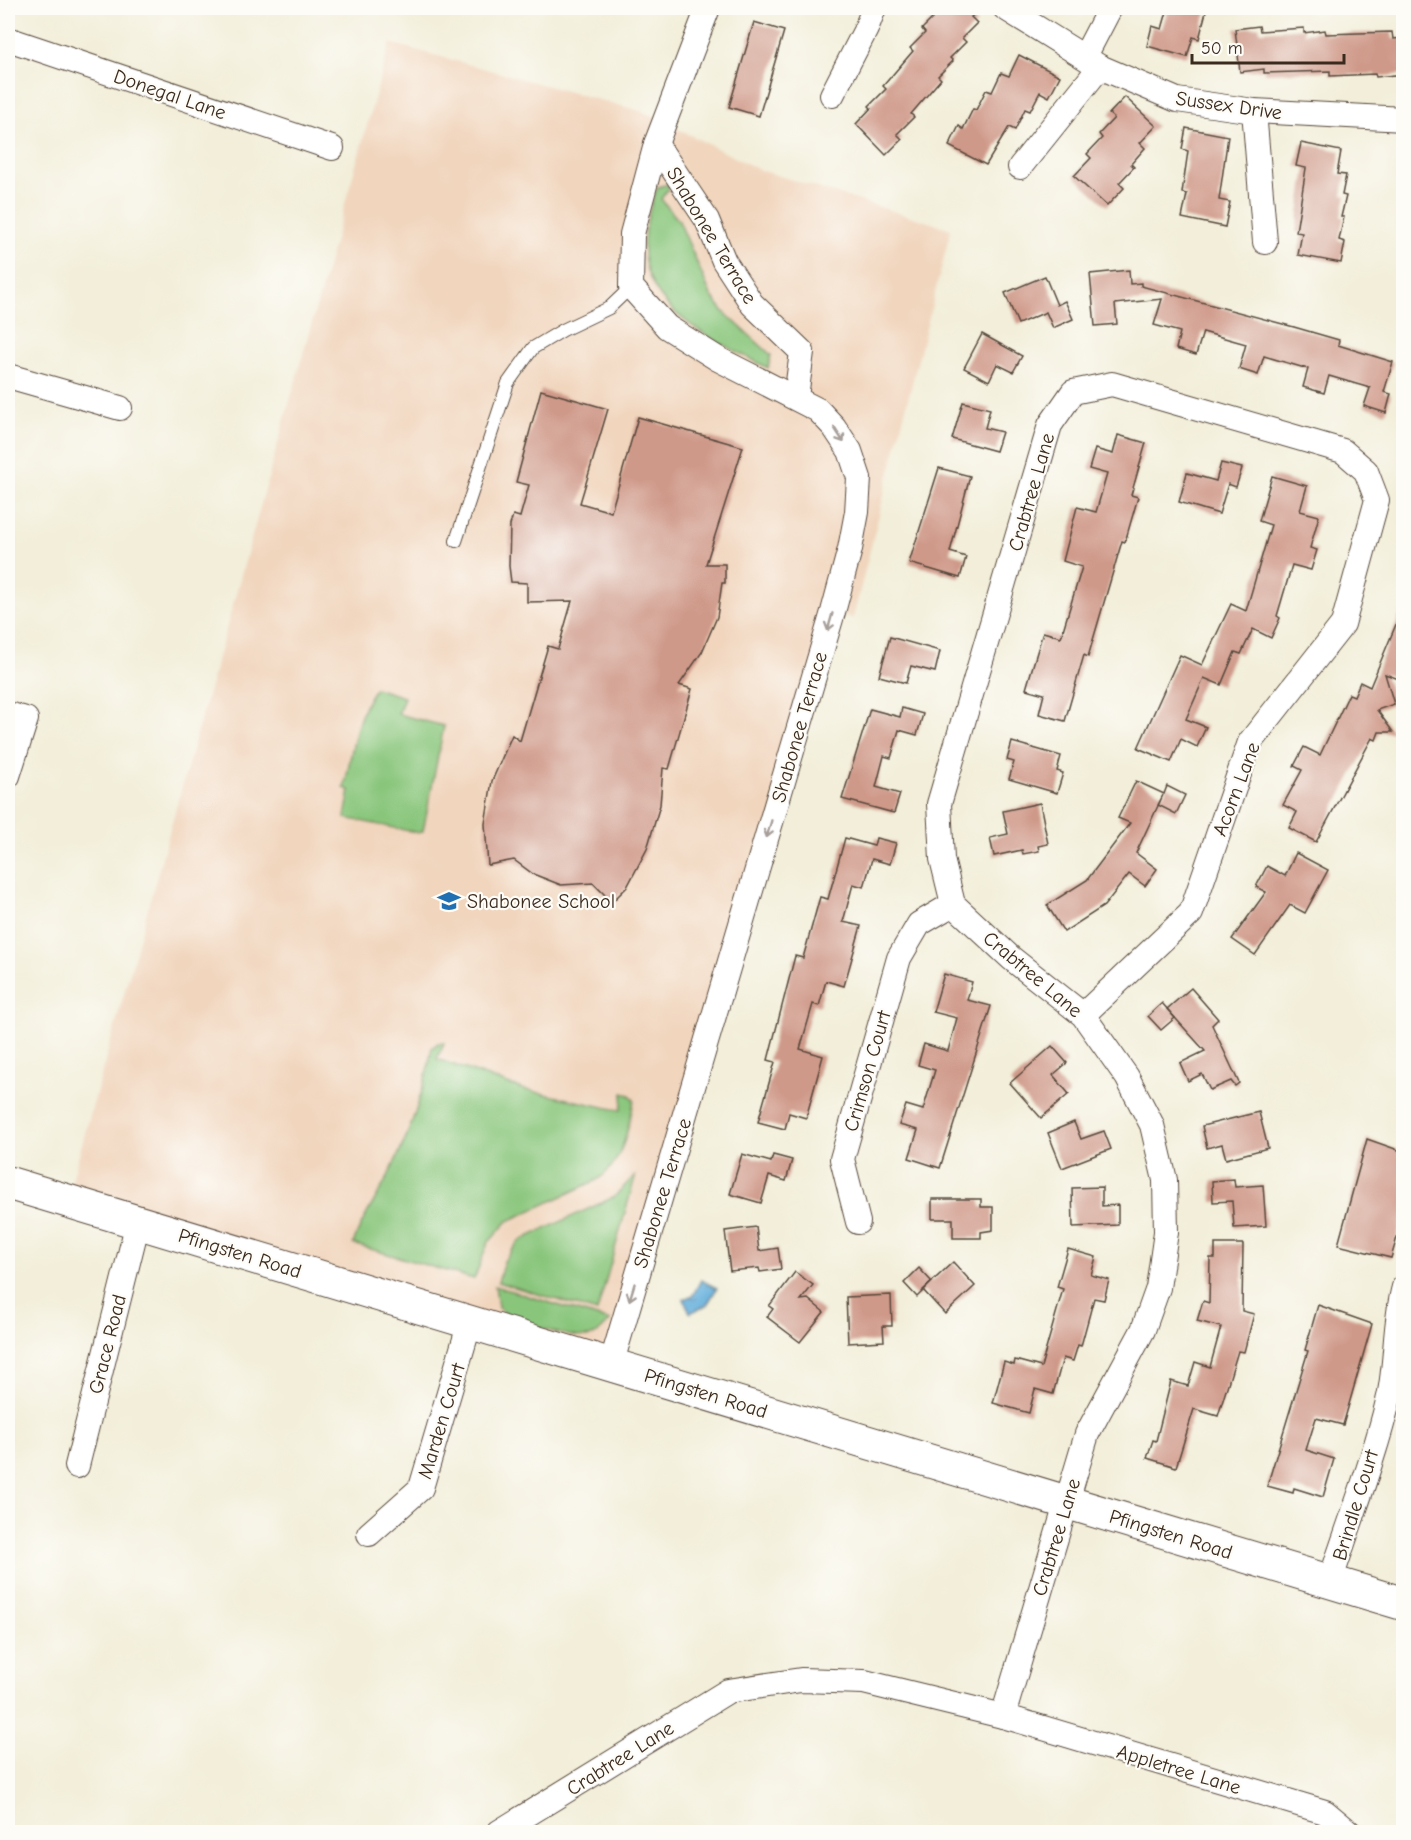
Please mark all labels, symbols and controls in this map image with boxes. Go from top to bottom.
scale bar [1192,27,1344,65]
text: 50 m [1201,38,1243,59]
street label: Donegal Lane [111,65,229,124]
street label: Sussex Drive [1174,87,1284,124]
street label: Shabonee Terrace [662,163,761,308]
one-way arrow [833,426,845,443]
street label: Crabtree Lane [1004,430,1059,554]
one-way arrow [824,612,835,631]
street label: Shabonee Terrace [767,649,832,805]
street label: Acorn Lane [1208,739,1265,839]
one-way arrow [763,819,774,838]
school or university icon: Shabonee School [436,888,462,914]
place label: Shabonee School [467,890,615,913]
street label: Crabtree Lane [979,926,1087,1022]
street label: Crimson Court [839,1007,896,1134]
street label: Shabonee Terrace [629,1115,696,1271]
street label: Pfingsten Road [176,1224,304,1283]
one-way arrow [626,1282,637,1301]
street label: Grace Road [84,1292,131,1396]
street label: Marden Court [413,1359,470,1482]
street label: Pfingsten Road [642,1364,770,1423]
street label: Brindle Court [1328,1446,1384,1563]
street label: Crabtree Lane [1028,1476,1085,1599]
street label: Pfingsten Road [1107,1505,1235,1564]
street label: Crabtree Lane [563,1716,678,1800]
street label: Appletree Lane [1114,1740,1244,1799]

